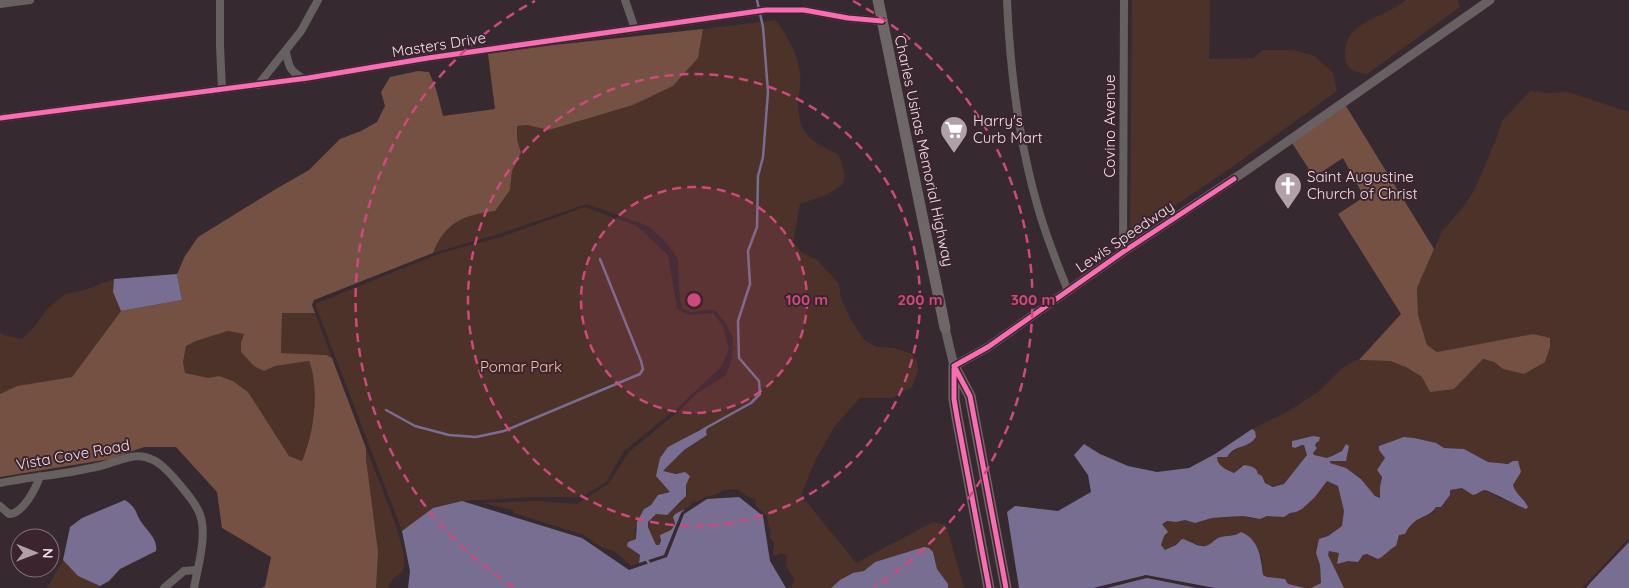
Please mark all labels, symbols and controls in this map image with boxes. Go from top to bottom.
street label: Masters Drive [391,28,487,61]
street label: Charles Usinas Memorial Highway [891,33,958,268]
street label: Covino Avenue [1100,74,1119,178]
place label: Harry's Curb Mart [973,111,1043,147]
supermarket icon: Harry's Curb Mart [939,115,969,154]
place label: Saint Augustine Church of Christ [1307,167,1418,203]
church icon: Saint Augustine Church of Christ [1273,171,1303,210]
street label: Lewis Speedway [1072,197,1178,277]
text: 100 m [786,290,828,309]
text: 200 m [898,290,943,309]
text: 300 m [1011,290,1055,309]
centre of rings [685,291,703,309]
park label: Pomar Park [480,357,562,376]
street label: Vista Cove Road [15,435,131,474]
north arrow [10,528,60,578]
text: N [39,548,57,559]

